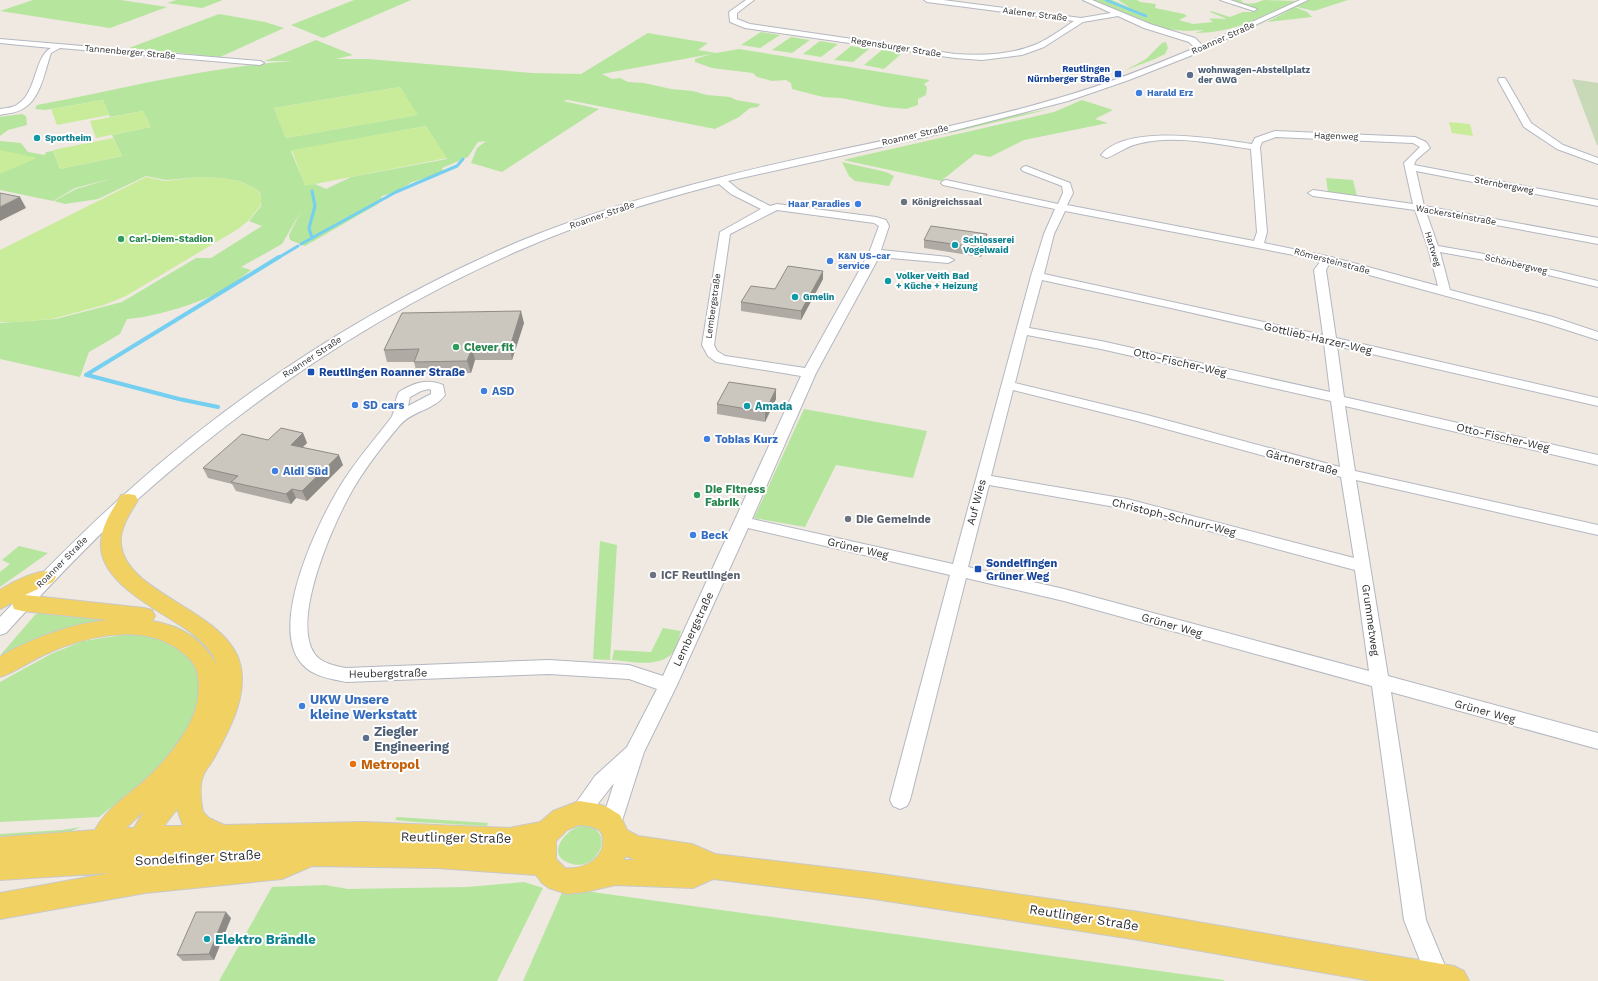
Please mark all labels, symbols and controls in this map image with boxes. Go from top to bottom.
street label: Aalener Straße [1002,5,1068,23]
street label: Roanner Straße [1190,20,1256,56]
street label: Regensburger Straße [850,35,942,59]
street label: Tannenberger Straße [84,43,176,61]
place label: Reutlingen Nürnberger Straße [1027,64,1110,84]
place label: wohnwagen-Abstellplatz der GWG [1198,65,1310,85]
marker: Reutlingen Nürnberger Straße [1113,69,1123,79]
marker: wohnwagen-Abstellplatz der GWG [1185,70,1195,80]
marker: Harald Erz [1134,88,1144,98]
place label: Harald Erz [1147,88,1194,98]
street label: Roanner Straße [881,122,949,148]
street label: Hagenweg [1314,130,1359,142]
marker: Sportheim [32,133,42,143]
place label: Sportheim [45,133,92,143]
street label: Sternbergweg [1473,174,1535,196]
marker: Königreichssaal [899,197,909,207]
place label: Königreichssaal [912,197,982,207]
street label: Roanner Straße [568,199,636,231]
place label: Haar Paradies [788,199,850,209]
marker: Haar Paradies [853,199,863,209]
street label: Wackersteinstraße [1415,203,1497,227]
street label: Hartweg [1423,230,1443,268]
marker: Carl-Diem-Stadion [116,234,126,244]
place label: Carl-Diem-Stadion [129,234,213,244]
place label: Schlosserei Vogelwaid [963,235,1015,255]
marker: Schlosserei Vogelwaid [950,240,960,250]
street label: Römersteinstraße [1293,246,1371,276]
place label: K&N US-car service [838,251,891,271]
street label: Schönbergweg [1484,252,1548,276]
marker: K&N US-car service [825,256,835,266]
place label: Volker Veith Bad + Küche + Heizung [896,271,978,291]
street label: Lembergstraße [703,273,723,339]
marker: Volker Veith Bad + Küche + Heizung [883,276,893,286]
marker: Gmelin [790,292,800,302]
place label: Gmelin [803,292,835,302]
street label: Gottlieb-Harzer-Weg [1263,320,1373,357]
street label: Roanner Straße [281,334,343,380]
place label: Clever fit [464,341,514,354]
marker: Clever fit [451,342,461,352]
street label: Otto-Fischer-Weg [1132,345,1228,380]
place label: Reutlingen Roanner Straße [319,366,465,379]
marker: Reutlingen Roanner Straße [306,367,316,377]
place label: ASD [492,385,515,398]
marker: ASD [479,386,489,396]
place label: SD cars [363,399,404,412]
marker: SD cars [350,400,360,410]
place label: Amada [755,400,793,413]
marker: Amada [742,401,752,411]
street label: Otto-Fischer-Weg [1455,420,1551,455]
place label: Tobias Kurz [715,433,778,446]
marker: Tobias Kurz [702,434,712,444]
street label: Gärtnerstraße [1264,447,1340,478]
place label: Aldi Süd [283,465,328,478]
marker: Aldi Süd [270,466,280,476]
street label: Auf Wies [964,478,989,526]
place label: Die Fitness Fabrik [705,483,765,509]
marker: Die Fitness Fabrik [692,490,702,500]
street label: Christoph-Schnurr-Weg [1111,496,1237,539]
place label: Die Gemeinde [856,513,931,526]
marker: Die Gemeinde [843,514,853,524]
place label: Beck [701,529,728,542]
marker: Beck [688,530,698,540]
street label: Roanner Straße [34,534,90,590]
street label: Grüner Weg [826,535,890,562]
place label: Sondelfingen Grüner Weg [986,557,1057,583]
marker: Sondelfingen Grüner Weg [973,564,983,574]
place label: ICF Reutlingen [661,569,740,582]
marker: ICF Reutlingen [648,570,658,580]
street label: Grummetweg [1359,583,1382,657]
street label: Lembergstraße [671,590,716,669]
street label: Grüner Weg [1140,611,1204,640]
street label: Heubergstraße [349,666,427,681]
place label: UKW Unsere kleine Werkstatt [310,692,417,722]
street label: Grüner Weg [1453,697,1517,726]
marker: UKW Unsere kleine Werkstatt [297,701,307,711]
place label: Ziegler Engineering [374,724,450,754]
marker: Ziegler Engineering [361,733,371,743]
place label: Metropol [361,757,420,772]
marker: Metropol [348,759,358,769]
street label: Reutlinger Straße [401,829,511,846]
street label: Sondelfinger Straße [135,847,261,868]
street label: Reutlinger Straße [1028,901,1140,934]
place label: Elektro Brändle [215,932,316,947]
marker: Elektro Brändle [202,934,212,944]

